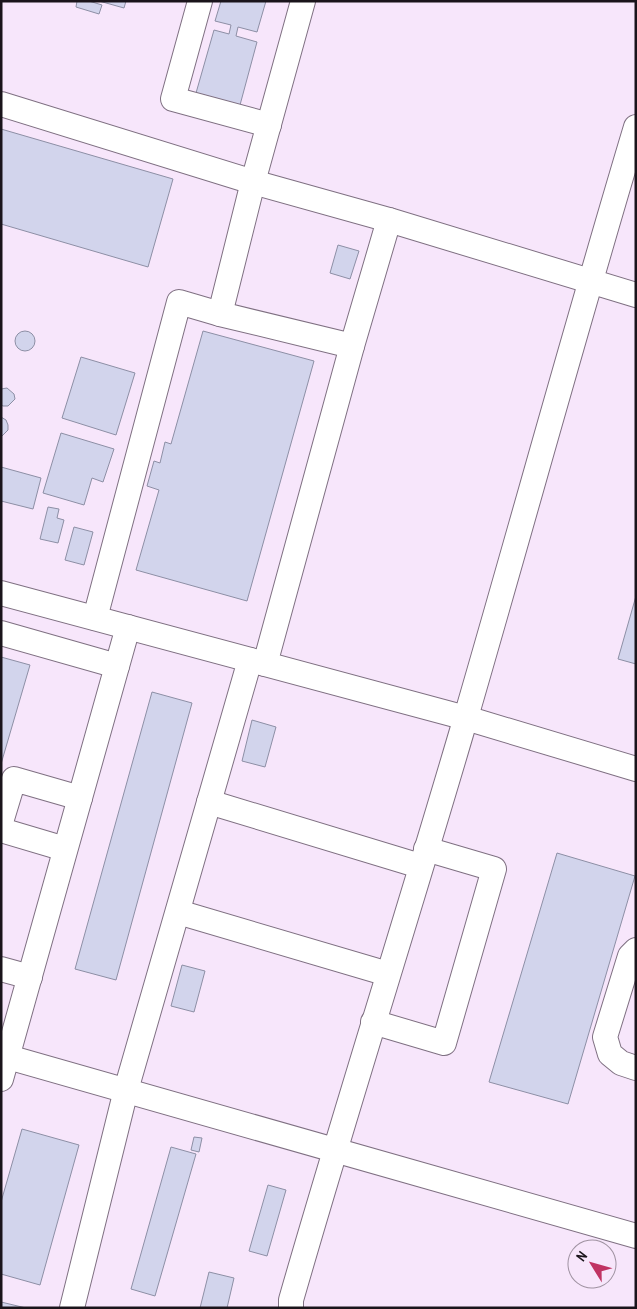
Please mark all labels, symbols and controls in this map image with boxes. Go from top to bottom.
north arrow [567,1239,617,1289]
text: N [572,1247,591,1265]

